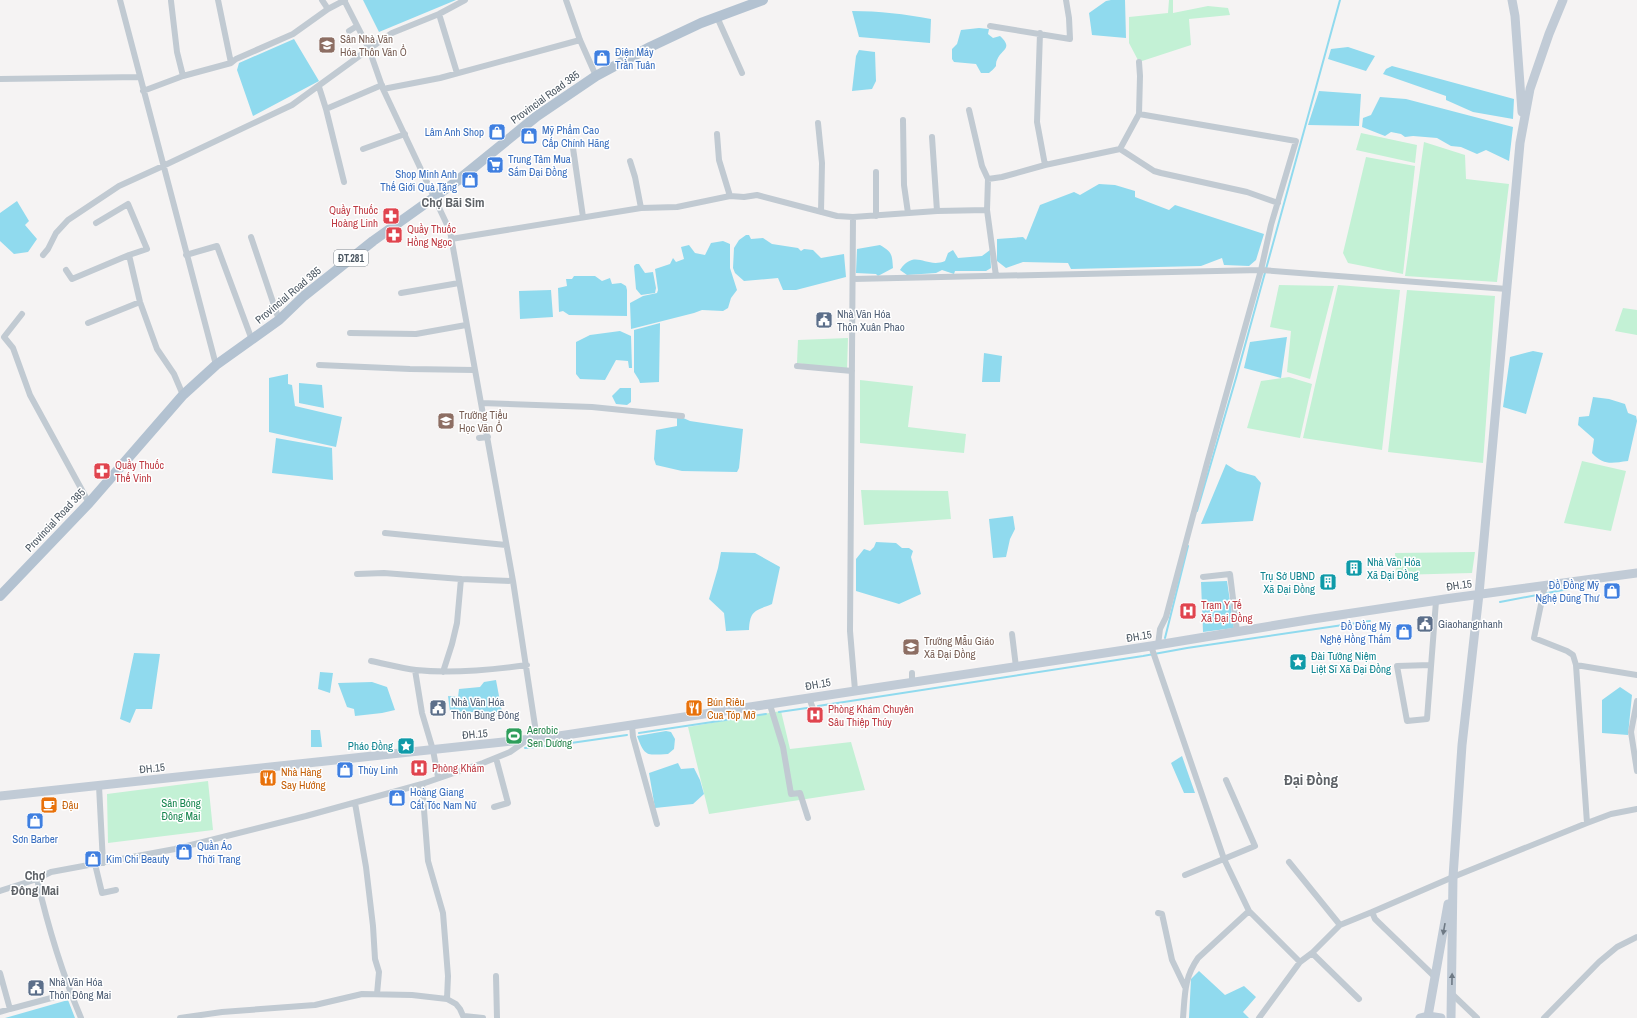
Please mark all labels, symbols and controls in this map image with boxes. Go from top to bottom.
place label: Sân Nhà Văn Hóa Thôn Văn Ổ [340,32,407,59]
school or university icon: Sân Nhà Văn Hóa Thôn Văn Ổ [317,35,337,55]
place label: Điện Máy Trần Tuân [615,45,655,72]
shop icon: Điện Máy Trần Tuân [592,48,612,68]
street label: Provincial Road 385 [508,67,582,127]
shop icon: Lâm Anh Shop [487,122,507,142]
place label: Mỹ Phẩm Cao Cấp Chính Hãng [542,123,609,150]
place label: Lâm Anh Shop [425,125,484,139]
shop icon: Mỹ Phẩm Cao Cấp Chính Hãng [519,126,539,146]
place label: Trung Tâm Mua Sắm Đại Đồng [508,152,571,179]
supermarket icon: Trung Tâm Mua Sắm Đại Đồng [485,155,505,175]
place label: Shop Minh Anh Thế Giới Quà Tặng [380,167,457,194]
shop icon: Shop Minh Anh Thế Giới Quà Tặng [460,170,480,190]
district label: Chợ Bãi Sim [422,194,484,211]
place label: Quầy Thuốc Hoàng Linh [329,203,378,230]
pharmacy icon: Quầy Thuốc Hoàng Linh [381,206,401,226]
place label: Quầy Thuốc Hồng Ngọc [407,222,456,249]
pharmacy icon: Quầy Thuốc Hồng Ngọc [384,225,404,245]
road number: ĐT.281 [334,250,368,266]
street label: Provincial Road 385 [252,263,324,327]
place label: Nhà Văn Hóa Thôn Xuân Phao [837,307,905,334]
public building icon: Nhà Văn Hóa Thôn Xuân Phao [814,310,834,330]
place label: Trường Tiểu Học Văn Ổ [459,408,507,435]
school or university icon: Trường Tiểu Học Văn Ổ [436,411,456,431]
place label: Quầy Thuốc Thế Vinh [115,458,164,485]
pharmacy icon: Quầy Thuốc Thế Vinh [92,461,112,481]
street label: Provincial Road 385 [22,485,88,555]
place label: Nhà Văn Hóa Xã Đại Đồng [1367,555,1421,582]
building icon: Nhà Văn Hóa Xã Đại Đồng [1344,558,1364,578]
place label: Trụ Sở UBND Xã Đại Đồng [1260,569,1315,596]
building icon: Trụ Sở UBND Xã Đại Đồng [1318,572,1338,592]
street label: ĐH.15 [1445,576,1473,594]
place label: Đồ Đồng Mỹ Nghệ Dũng Thư [1535,578,1600,605]
shop icon: Đồ Đồng Mỹ Nghệ Dũng Thư [1602,581,1622,601]
place label: Trạm Y Tế Xã Đại Đồng [1201,598,1253,625]
hospital icon: Trạm Y Tế Xã Đại Đồng [1178,601,1198,621]
public building icon: Giaohangnhanh [1415,614,1435,634]
place label: Giaohangnhanh [1438,617,1503,631]
place label: Đồ Đồng Mỹ Nghệ Hồng Thắm [1320,619,1391,646]
shop icon: Đồ Đồng Mỹ Nghệ Hồng Thắm [1394,622,1414,642]
street label: ĐH.15 [1125,627,1153,645]
place label: Trường Mẫu Giáo Xã Đại Đồng [924,634,994,661]
school or university icon: Trường Mẫu Giáo Xã Đại Đồng [901,637,921,657]
place label: Đài Tưởng Niệm Liệt Sĩ Xã Đại Đồng [1311,649,1391,676]
place icon: Đài Tưởng Niệm Liệt Sĩ Xã Đại Đồng [1288,652,1308,672]
street label: ĐH.15 [804,675,832,693]
place label: Nhà Văn Hóa Thôn Bùng Đông [451,695,519,722]
place label: Bún Riêu Cua Tóp Mỡ [707,695,755,722]
public building icon: Nhà Văn Hóa Thôn Bùng Đông [428,698,448,718]
restaurant icon: Bún Riêu Cua Tóp Mỡ [684,698,704,718]
place label: Phòng Khám Chuyên Sâu Thiệp Thúy [828,702,914,729]
hospital icon: Phòng Khám Chuyên Sâu Thiệp Thúy [805,705,825,725]
place label: Aerobic Sen Dương [526,723,572,750]
street label: ĐH.15 [462,726,488,742]
sports icon: Aerobic Sen Dương [504,726,524,746]
place icon: Pháo Đồng [396,736,416,756]
place label: Pháo Đồng [348,739,393,753]
hospital icon: Phòng Khám [409,758,429,778]
street label: ĐH.15 [139,760,165,776]
shop icon: Thùy Linh [335,760,355,780]
place label: Phòng Khám [432,761,484,775]
place label: Thùy Linh [358,763,398,777]
place label: Nhà Hàng Say Hướng [281,765,326,792]
restaurant icon: Nhà Hàng Say Hướng [258,768,278,788]
district label: Đại Đồng [1284,769,1338,790]
place label: Hoàng Giang Cắt Tóc Nam Nữ [410,785,477,812]
shop icon: Hoàng Giang Cắt Tóc Nam Nữ [387,788,407,808]
cafe icon: Đậu [39,795,59,815]
park label: Sân Bóng Đông Mai [161,796,201,823]
place label: Đậu [62,798,79,812]
shop icon: Sơn Barber [25,811,45,831]
place label: Sơn Barber [12,832,58,846]
place label: Quần Áo Thời Trang [197,839,241,866]
shop icon: Quần Áo Thời Trang [174,842,194,862]
shop icon: Kim Chi Beauty [83,849,103,869]
place label: Kim Chi Beauty [106,852,170,866]
district label: Chợ Đông Mai [11,867,59,899]
one-way arrow [1441,923,1447,936]
one-way arrow [1449,972,1455,985]
place label: Nhà Văn Hóa Thôn Đông Mai [49,975,111,1002]
public building icon: Nhà Văn Hóa Thôn Đông Mai [26,978,46,998]

